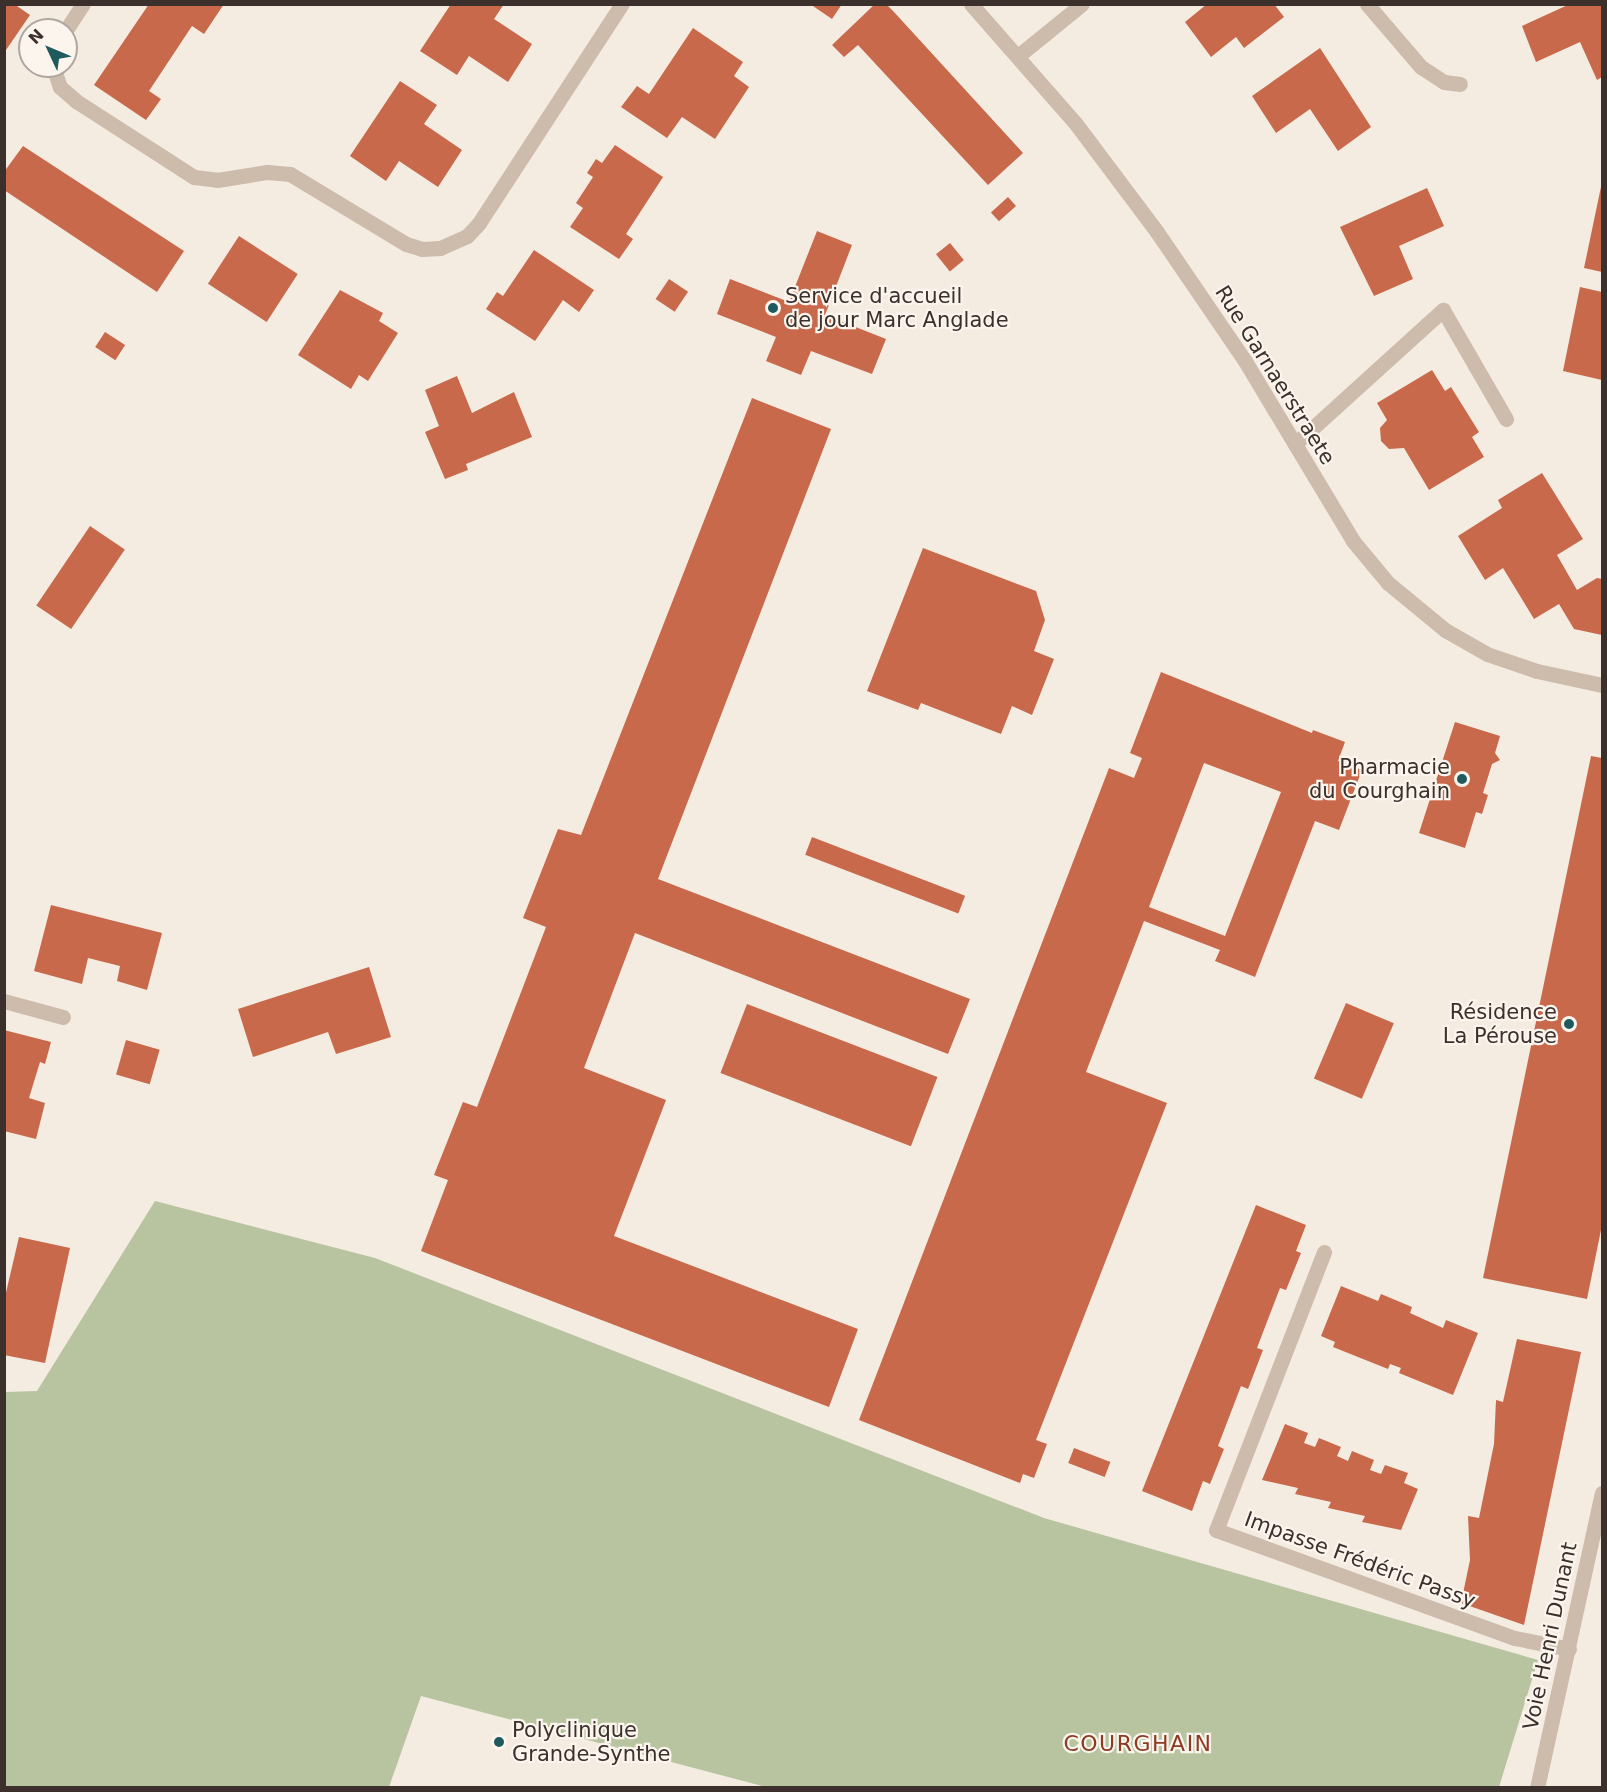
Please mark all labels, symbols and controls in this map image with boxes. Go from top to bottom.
north arrow [18,18,78,78]
text: N [25,25,48,48]
street label: Rue Garnaerstraete [1210,281,1340,469]
place label: Service d'accueil de jour Marc Anglade [785,283,1009,333]
marker: Service d'accueil de jour Marc Anglade [766,301,780,315]
place label: Pharmacie du Courghain [1309,754,1450,804]
marker: Pharmacie du Courghain [1455,772,1469,786]
place label: Résidence La Pérouse [1443,999,1557,1049]
marker: Résidence La Pérouse [1562,1017,1576,1031]
street label: Impasse Frédéric Passy [1241,1506,1479,1614]
street label: Voie Henri Dunant [1518,1540,1582,1732]
place label: Polyclinique Grande-Synthe [512,1717,670,1767]
district label: COURGHAIN [1063,1731,1213,1757]
marker: Polyclinique Grande-Synthe [490,1733,508,1751]

